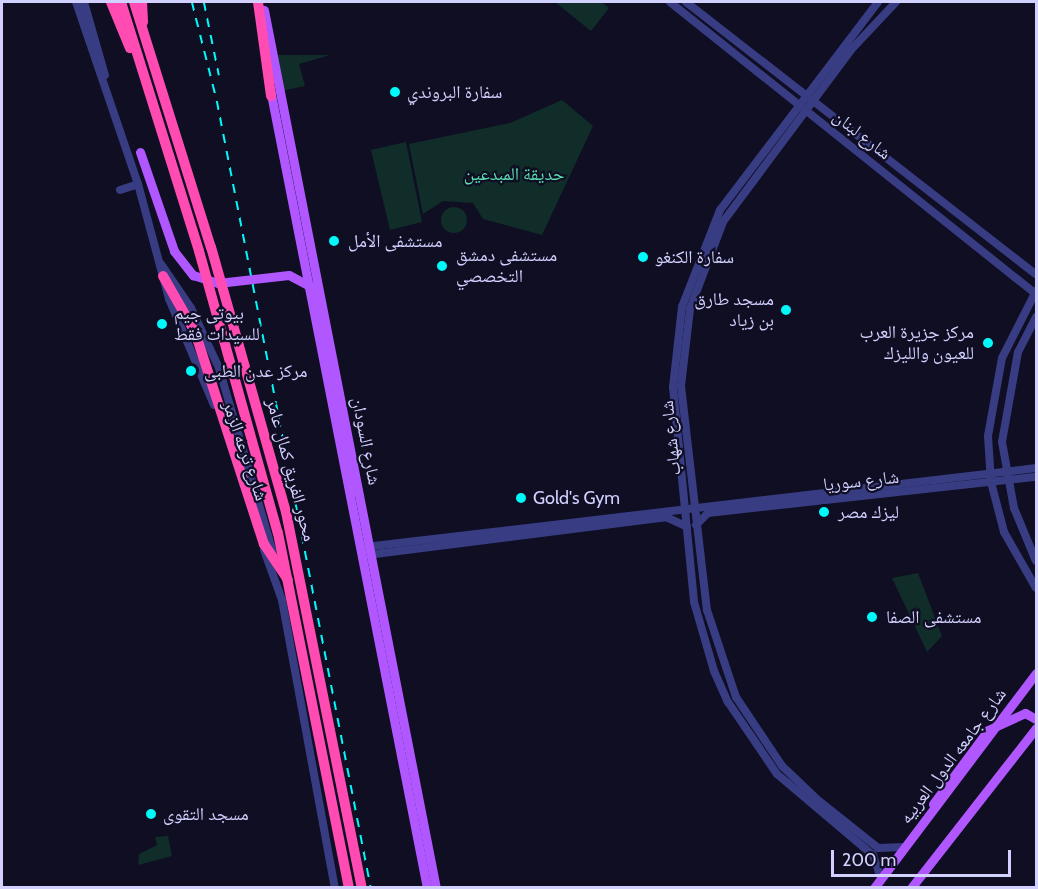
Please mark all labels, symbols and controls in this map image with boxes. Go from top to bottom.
place label: سفارة البروندي [407,81,502,103]
marker: سفارة البروندي [388,85,402,99]
street label: شارع لبنان [829,106,895,164]
park label: حديقة المبدعين [464,163,564,185]
place label: مستشفى الأمل [348,230,442,252]
marker: مستشفى الأمل [325,232,343,250]
place label: مستشفى دمشق التخصصي [456,245,557,288]
place label: سفارة الكنغو [655,246,734,268]
marker: سفارة الكنغو [636,250,650,264]
marker: مستشفى دمشق التخصصي [433,257,451,275]
place label: مسجد طارق بن زياد [694,289,774,332]
place label: بيوتى جيم للسيدات فقط [174,303,260,346]
marker: مسجد طارق بن زياد [779,303,793,317]
marker: بيوتى جيم للسيدات فقط [155,317,169,331]
place label: مركز جزيرة العرب للعيون والليزك [859,322,974,364]
marker: مركز جزيرة العرب للعيون والليزك [979,334,997,352]
place label: مركز عدن الطبى [204,360,308,382]
marker: مركز عدن الطبى [182,362,200,380]
street label: شارع السودان [347,395,385,487]
street label: محور الفريق كمال عامر [262,396,320,544]
street label: شارع ترعه الزمر [218,398,272,504]
street label: شارع شهاب [656,399,686,477]
street label: شارع سوريا [822,466,900,496]
place label: Gold's Gym [533,487,620,509]
marker: Gold's Gym [514,491,528,505]
place label: ليزك مصر [838,501,899,523]
marker: ليزك مصر [815,503,833,521]
place label: مستشفى الصفا [886,606,982,628]
marker: مستشفى الصفا [863,608,881,626]
street label: شارع جامعه الدول العربيه [895,684,1011,828]
place label: مسجد التقوى [163,803,249,825]
marker: مسجد التقوى [144,807,158,821]
scale bar [834,838,1014,876]
text: 200 m [842,849,896,871]

